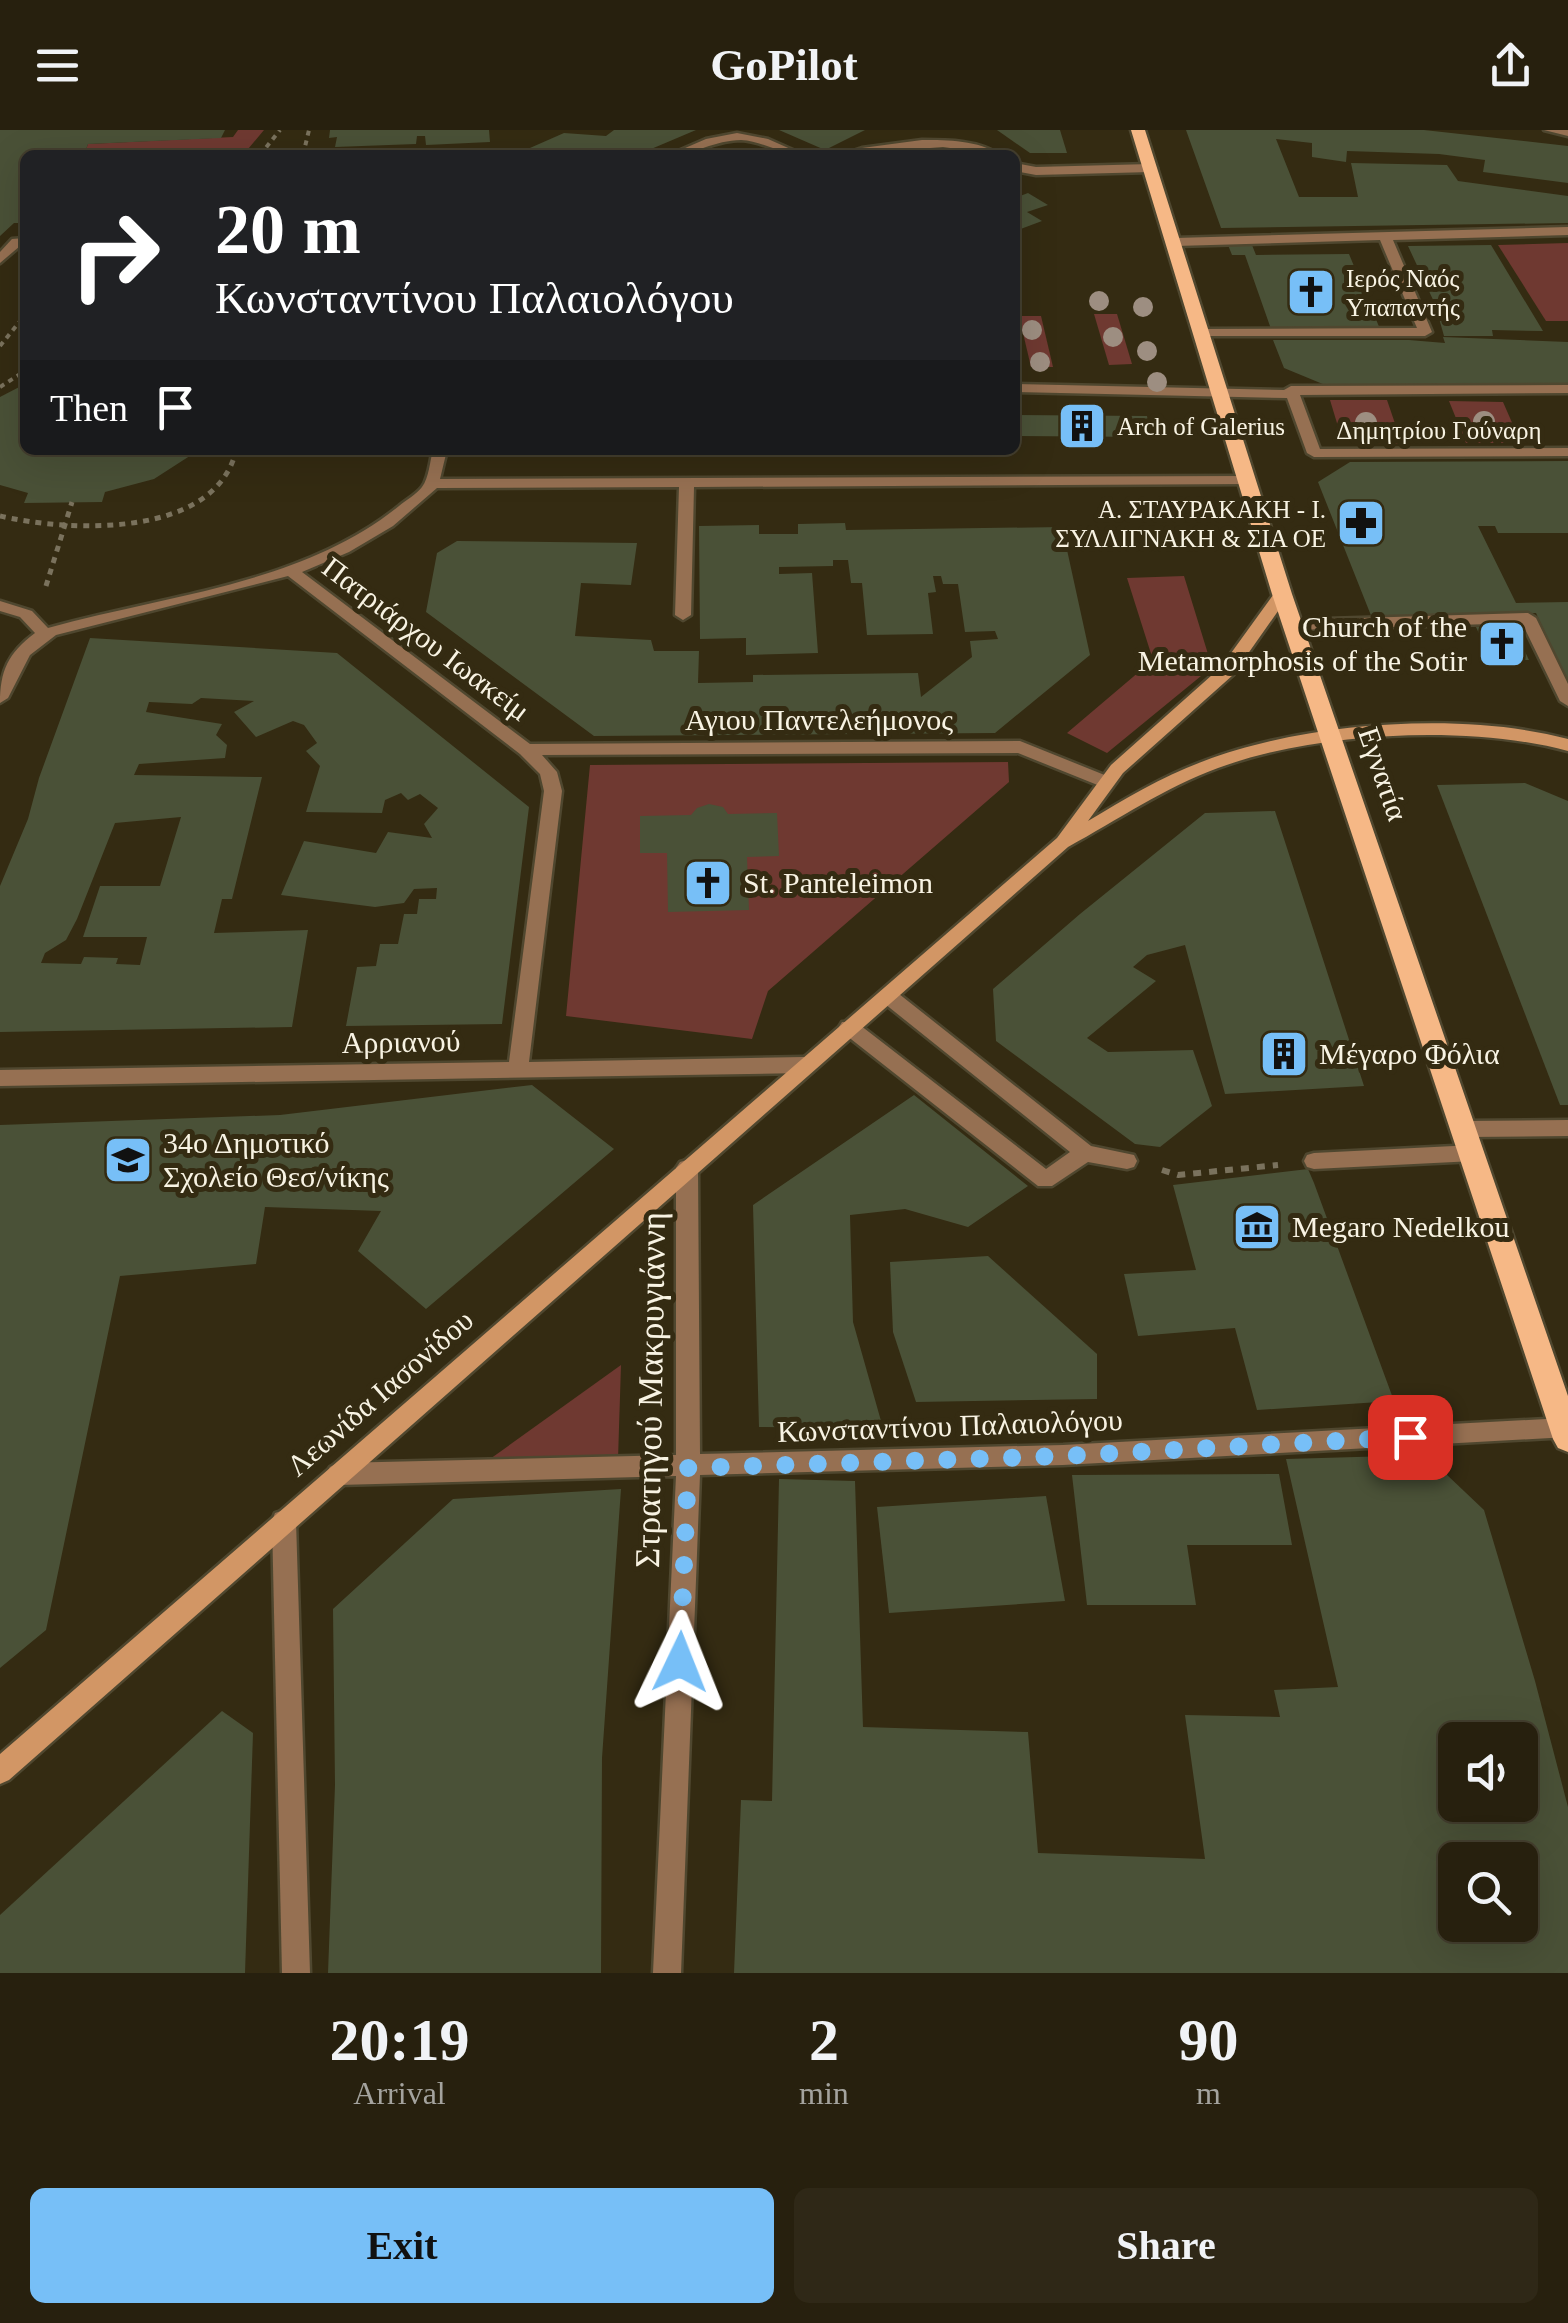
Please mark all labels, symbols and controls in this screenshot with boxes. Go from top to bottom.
icon: menu [30,38,85,93]
icon: share [1483,38,1538,93]
text: GoPilot [710,40,858,90]
icon: right [50,190,180,320]
text: 20 m [215,191,361,268]
place label: Ιερός Ναός Υπαπαντής [1346,265,1460,321]
church icon: Ιερός Ναός Υπαπαντής [1285,266,1337,318]
text: Κωνσταντίνου Παλαιολόγου [215,273,734,323]
icon: arrive [148,380,203,435]
text: Then [50,387,128,429]
building icon: Arch of Galerius [1056,400,1108,452]
place label: Arch of Galerius [1117,413,1285,440]
street label: Δημητρίου Γούναρη [1336,417,1542,444]
place label: Α. ΣΤΑΥΡΑΚΑΚΗ - Ι. ΣΥΛΛΙΓΝΑΚΗ & ΣΙΑ ΟΕ [1055,496,1326,552]
pharmacy icon: Α. ΣΤΑΥΡΑΚΑΚΗ - Ι. ΣΥΛΛΙΓΝΑΚΗ & ΣΙΑ ΟΕ [1335,497,1387,549]
street label: Πατριάρχου Ιωακείμ [316,550,536,727]
place label: Church of the Metamorphosis of the Sotir [1138,610,1467,677]
church icon: Church of the Metamorphosis of the Sotir [1476,618,1528,670]
street label: Αγιου Παντελεήμονος [685,703,953,736]
street label: Εγνατία [1352,723,1415,825]
church icon: St. Panteleimon [682,857,734,909]
place label: St. Panteleimon [743,866,933,899]
street label: Αρριανού [341,1024,461,1059]
building icon: Μέγαρο Φόλια [1258,1028,1310,1080]
place label: Μέγαρο Φόλια [1319,1037,1500,1070]
place label: 34ο Δημοτικό Σχολείο Θεσ/νίκης [163,1126,389,1193]
school or university icon: 34ο Δημοτικό Σχολείο Θεσ/νίκης [102,1134,154,1186]
museum icon: Megaro Nedelkou [1231,1201,1283,1253]
place label: Megaro Nedelkou [1292,1210,1509,1243]
street label: Στρατηγού Μακρυγιάννη [628,1212,673,1568]
street label: Λεωνίδα Ιασονίδου [280,1303,479,1482]
pin [1368,1395,1453,1480]
street label: Κωνσταντίνου Παλαιολόγου [777,1403,1123,1448]
icon: arrive [1383,1410,1438,1465]
position arrow [628,1610,732,1714]
map controls [1438,1722,1538,1942]
button: sound [1438,1722,1538,1822]
button: search [1438,1842,1538,1942]
text: 20:19 [330,2007,470,2073]
text: 2 [809,2007,839,2073]
text: 90 [1178,2007,1238,2073]
text: Arrival [353,2075,446,2111]
text: min [799,2075,849,2111]
text: m [1196,2075,1221,2111]
button: Exit [30,2188,774,2303]
button: Share [794,2188,1538,2303]

